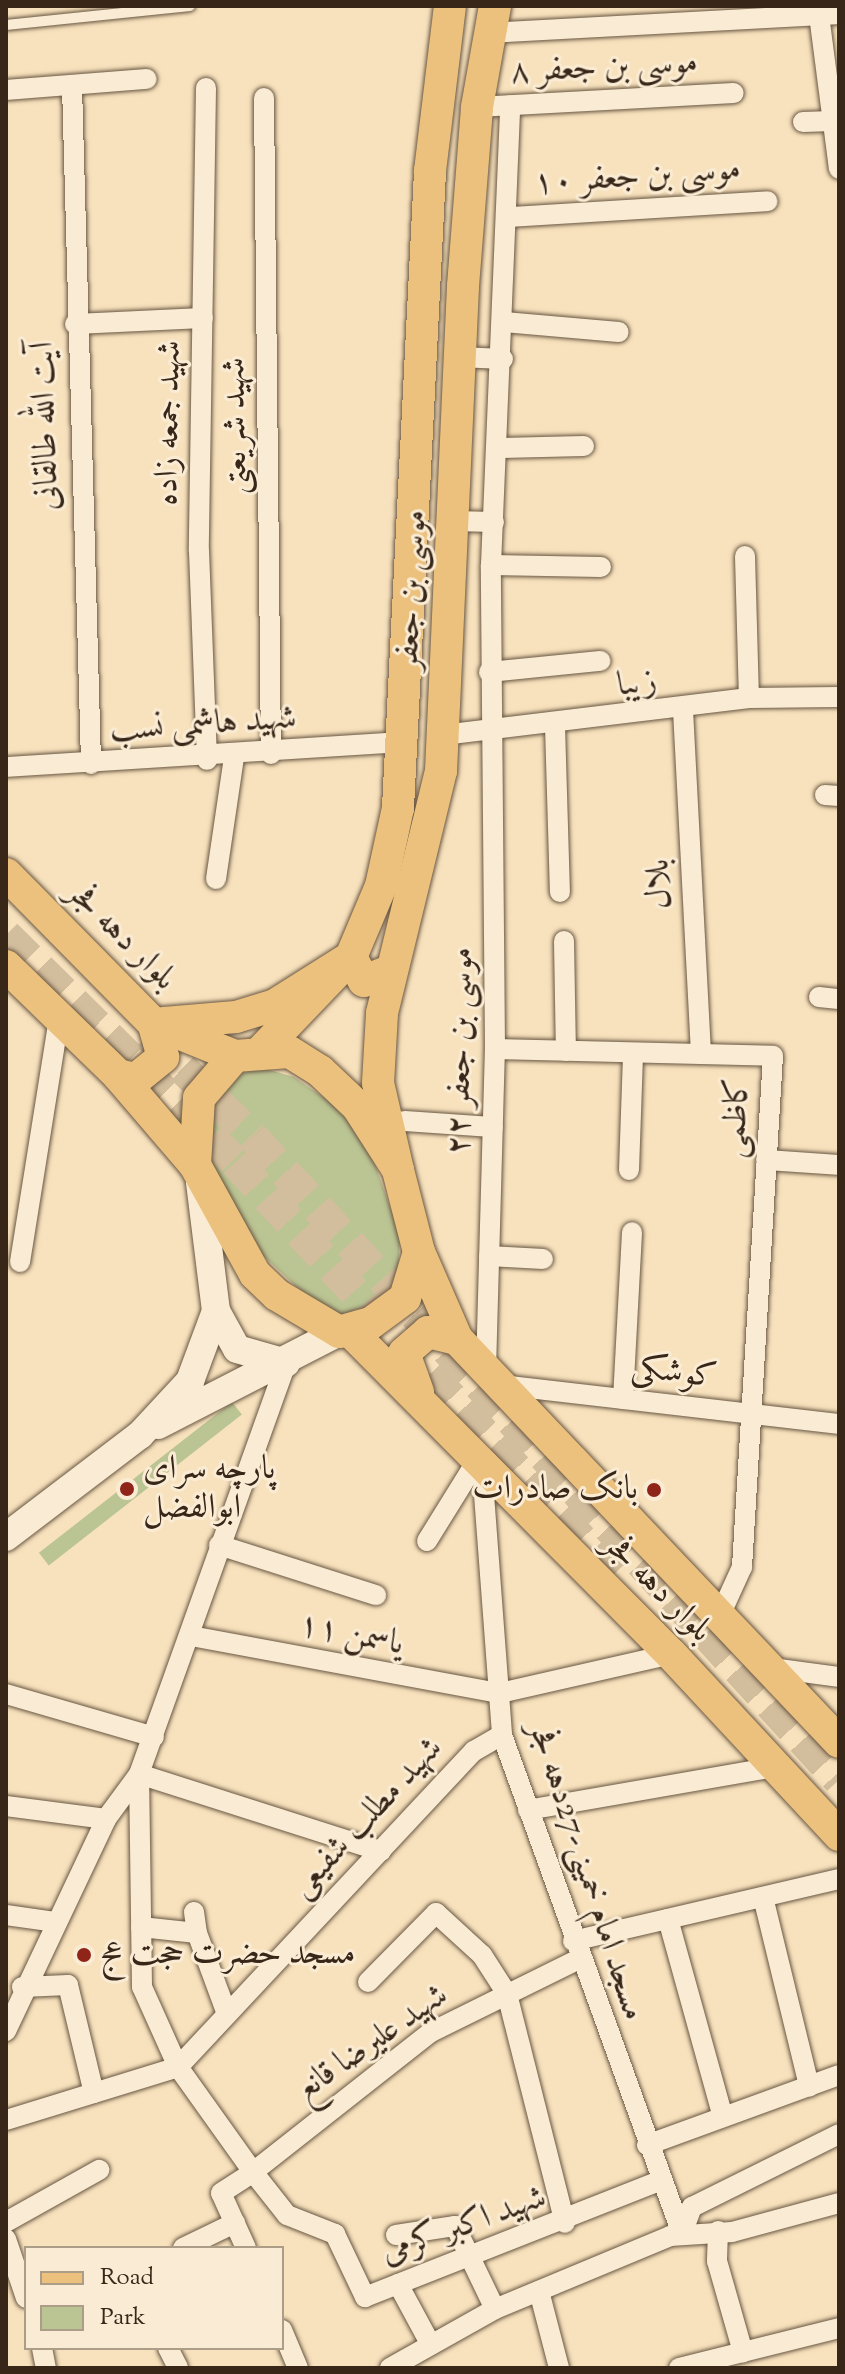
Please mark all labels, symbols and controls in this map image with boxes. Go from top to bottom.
street label: موسی بن جعفر ۸ [509,43,699,93]
street label: موسی بن جعفر ۱۰ [532,149,742,205]
street label: شهید جمعه زاده [147,340,191,506]
street label: آیت الله طالقانی [23,341,69,511]
street label: شهید شریعتی [214,357,258,495]
street label: موسی بن جعفر [387,509,437,671]
street label: زیبا [615,661,659,707]
street label: شهید هاشمی نسب [108,698,298,752]
street label: بلال [638,858,682,910]
street label: بلوار دهه فجر [57,872,185,1000]
street label: موسی بن جعفر ۲۲ [439,947,483,1155]
street label: کاظمی [715,1076,759,1160]
street label: کوشکی [629,1348,719,1398]
place label: پارچه سرای ابوالفضل [143,1449,275,1528]
place label: بانک صادرات [472,1470,638,1510]
marker: پارچه سرای ابوالفضل [118,1480,136,1498]
marker: بانک صادرات [645,1481,663,1499]
street label: بلوار دهه فجر [593,1524,721,1652]
street label: یاسمن ۱۱ [295,1605,407,1665]
street label: مسجد امام خمینی-27دهه فجر [518,1716,654,2026]
street label: شهید مطلب شفیعی [282,1729,452,1907]
place label: مسجد حضرت حجت عج [100,1935,356,1975]
marker: مسجد حضرت حجت عج [75,1946,93,1964]
street label: شهید علیرضا قانع [288,1975,456,2111]
street label: شهید اکبر کرمی [376,2177,552,2275]
legend [24,2246,284,2350]
text: Road [100,2261,154,2295]
text: Park [100,2301,146,2335]

